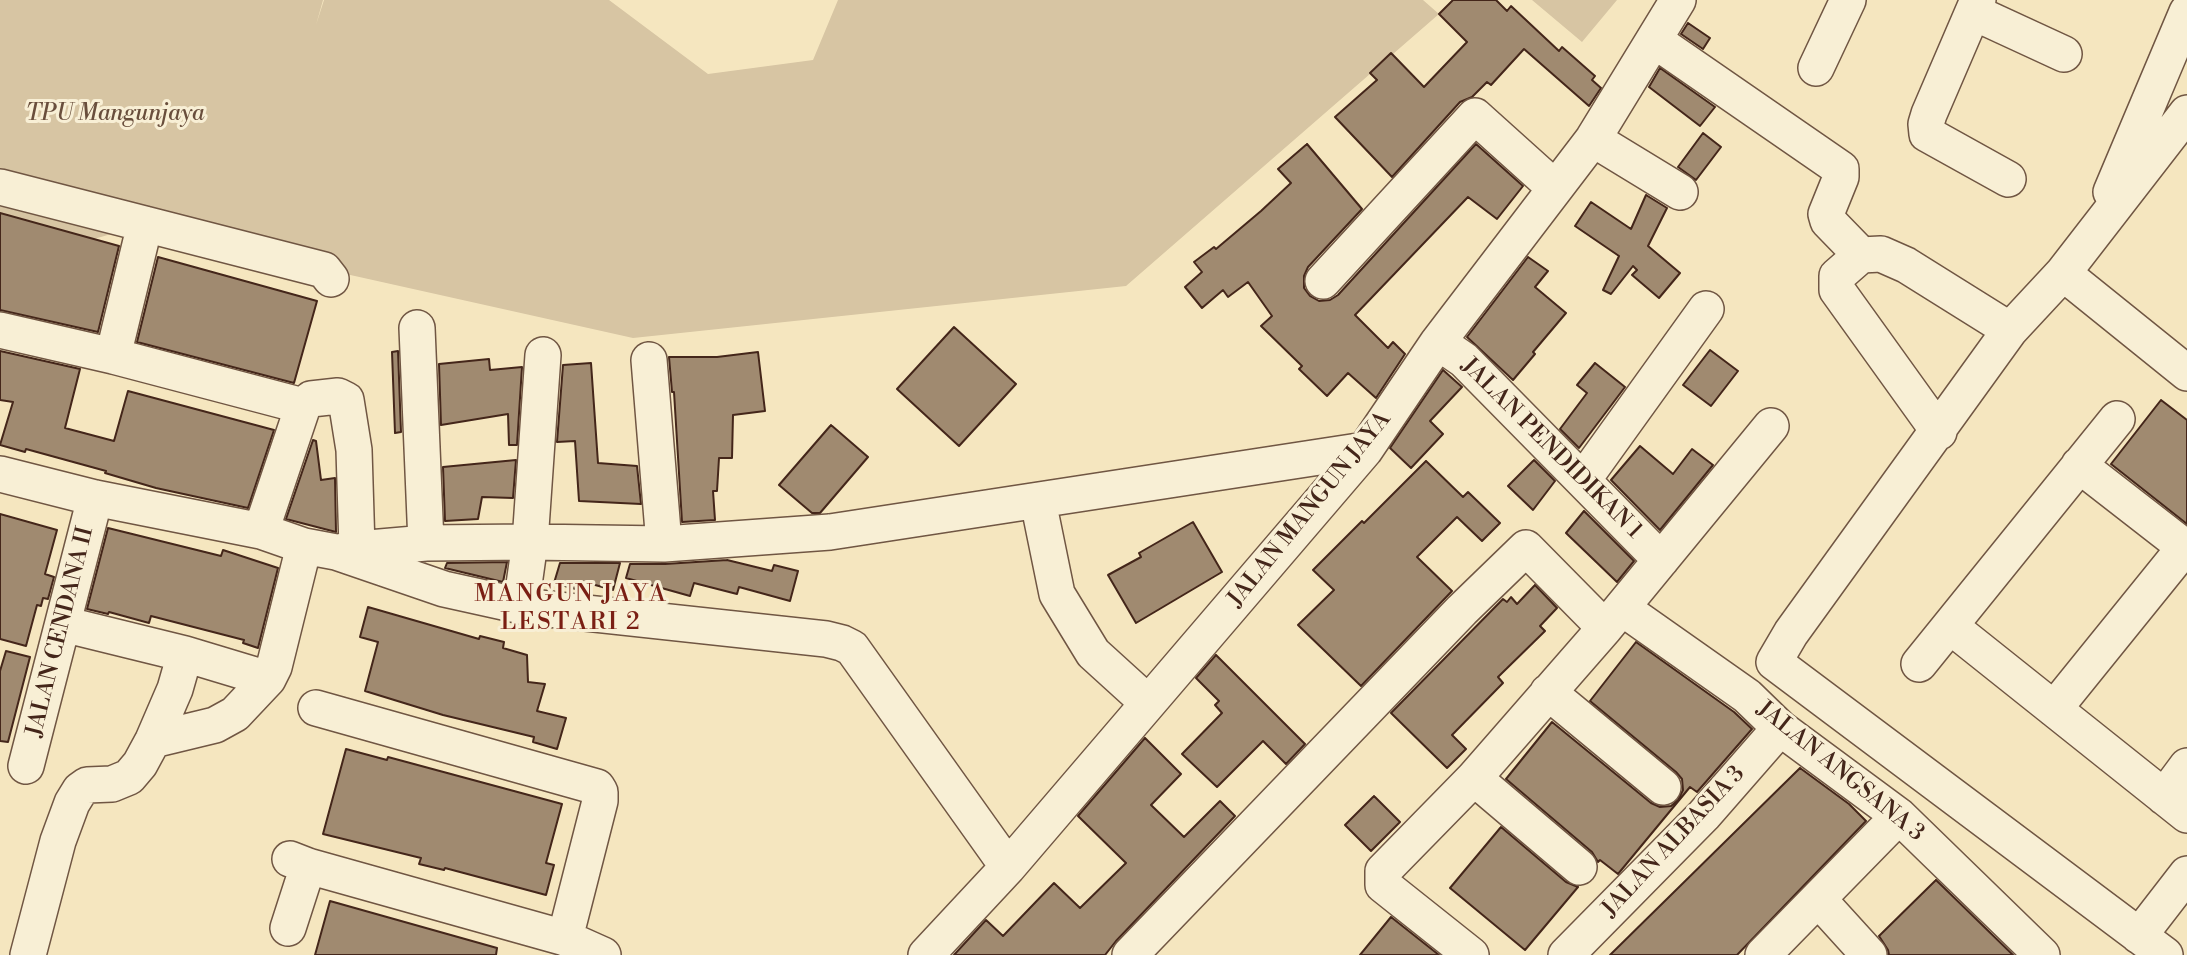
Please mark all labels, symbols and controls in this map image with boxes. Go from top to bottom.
park label: TPU Mangunjaya [26,100,204,128]
street label: JALAN PENDIDIKAN 1 [1455,353,1647,545]
street label: JALAN MANGUN JAYA [1223,407,1397,613]
street label: JALAN CENDANA II [22,524,100,740]
district label: MANGUN JAYA LESTARI 2 [476,581,666,637]
street label: JALAN ANGSANA 3 [1751,696,1929,848]
street label: JALAN ALBASIA 3 [1597,761,1751,923]

